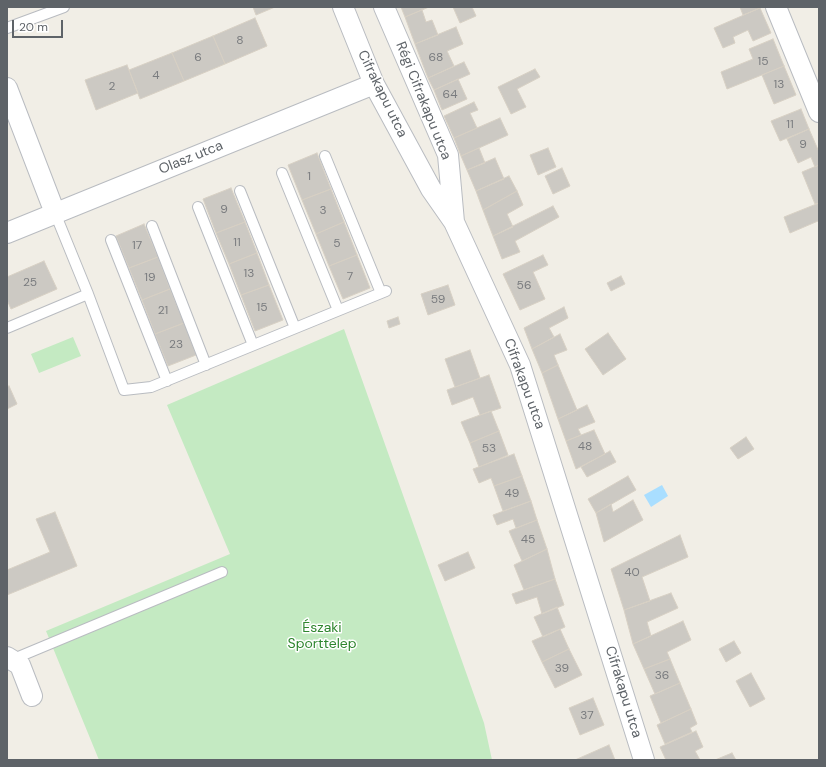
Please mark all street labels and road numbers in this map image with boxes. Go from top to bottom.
street label: Régi Cifrakapu utca [392,40,454,162]
street label: Cifrakapu utca [354,48,410,140]
street label: Olasz utca [156,138,226,178]
street label: Cifrakapu utca [500,336,548,432]
street label: Cifrakapu utca [601,644,645,740]

